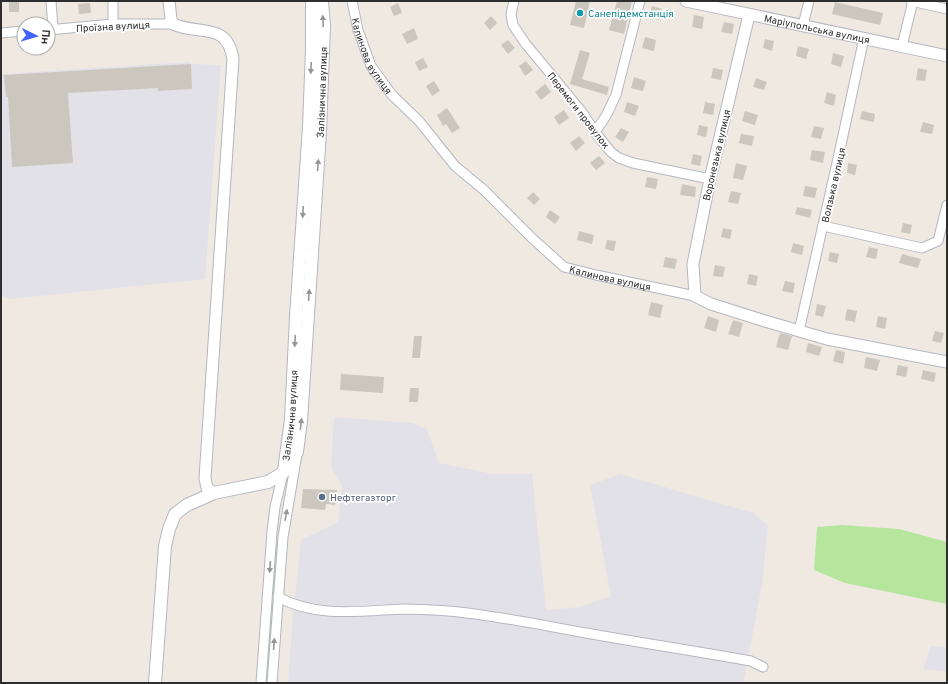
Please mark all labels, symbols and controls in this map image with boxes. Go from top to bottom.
marker: Санепідемстанція [575,8,585,18]
place label: Санепідемстанція [588,8,674,21]
street label: Маріупольська вулиця [763,13,871,48]
one-way arrow [320,15,327,27]
north arrow [16,16,56,56]
street label: Калинова вулиця [348,17,394,97]
street label: Проїзна вулиця [76,19,150,36]
text: Пн [37,29,53,45]
street label: Залізнична вулиця [315,46,331,139]
one-way arrow [308,62,315,74]
street label: Перемоги провулок [544,70,612,152]
street label: Воронезька вулиця [701,108,734,202]
street label: Волзька вулиця [819,146,849,224]
one-way arrow [314,159,321,171]
one-way arrow [300,206,307,218]
street label: Калинова вулиця [568,264,652,294]
one-way arrow [306,289,313,301]
one-way arrow [291,335,298,347]
street label: Залізнична вулиця [280,370,301,462]
one-way arrow [298,418,304,430]
marker: Нефтегазторг [317,492,327,502]
place label: Нефтегазторг [330,492,396,505]
one-way arrow [283,509,289,521]
one-way arrow [266,561,273,573]
one-way arrow [271,638,278,650]

